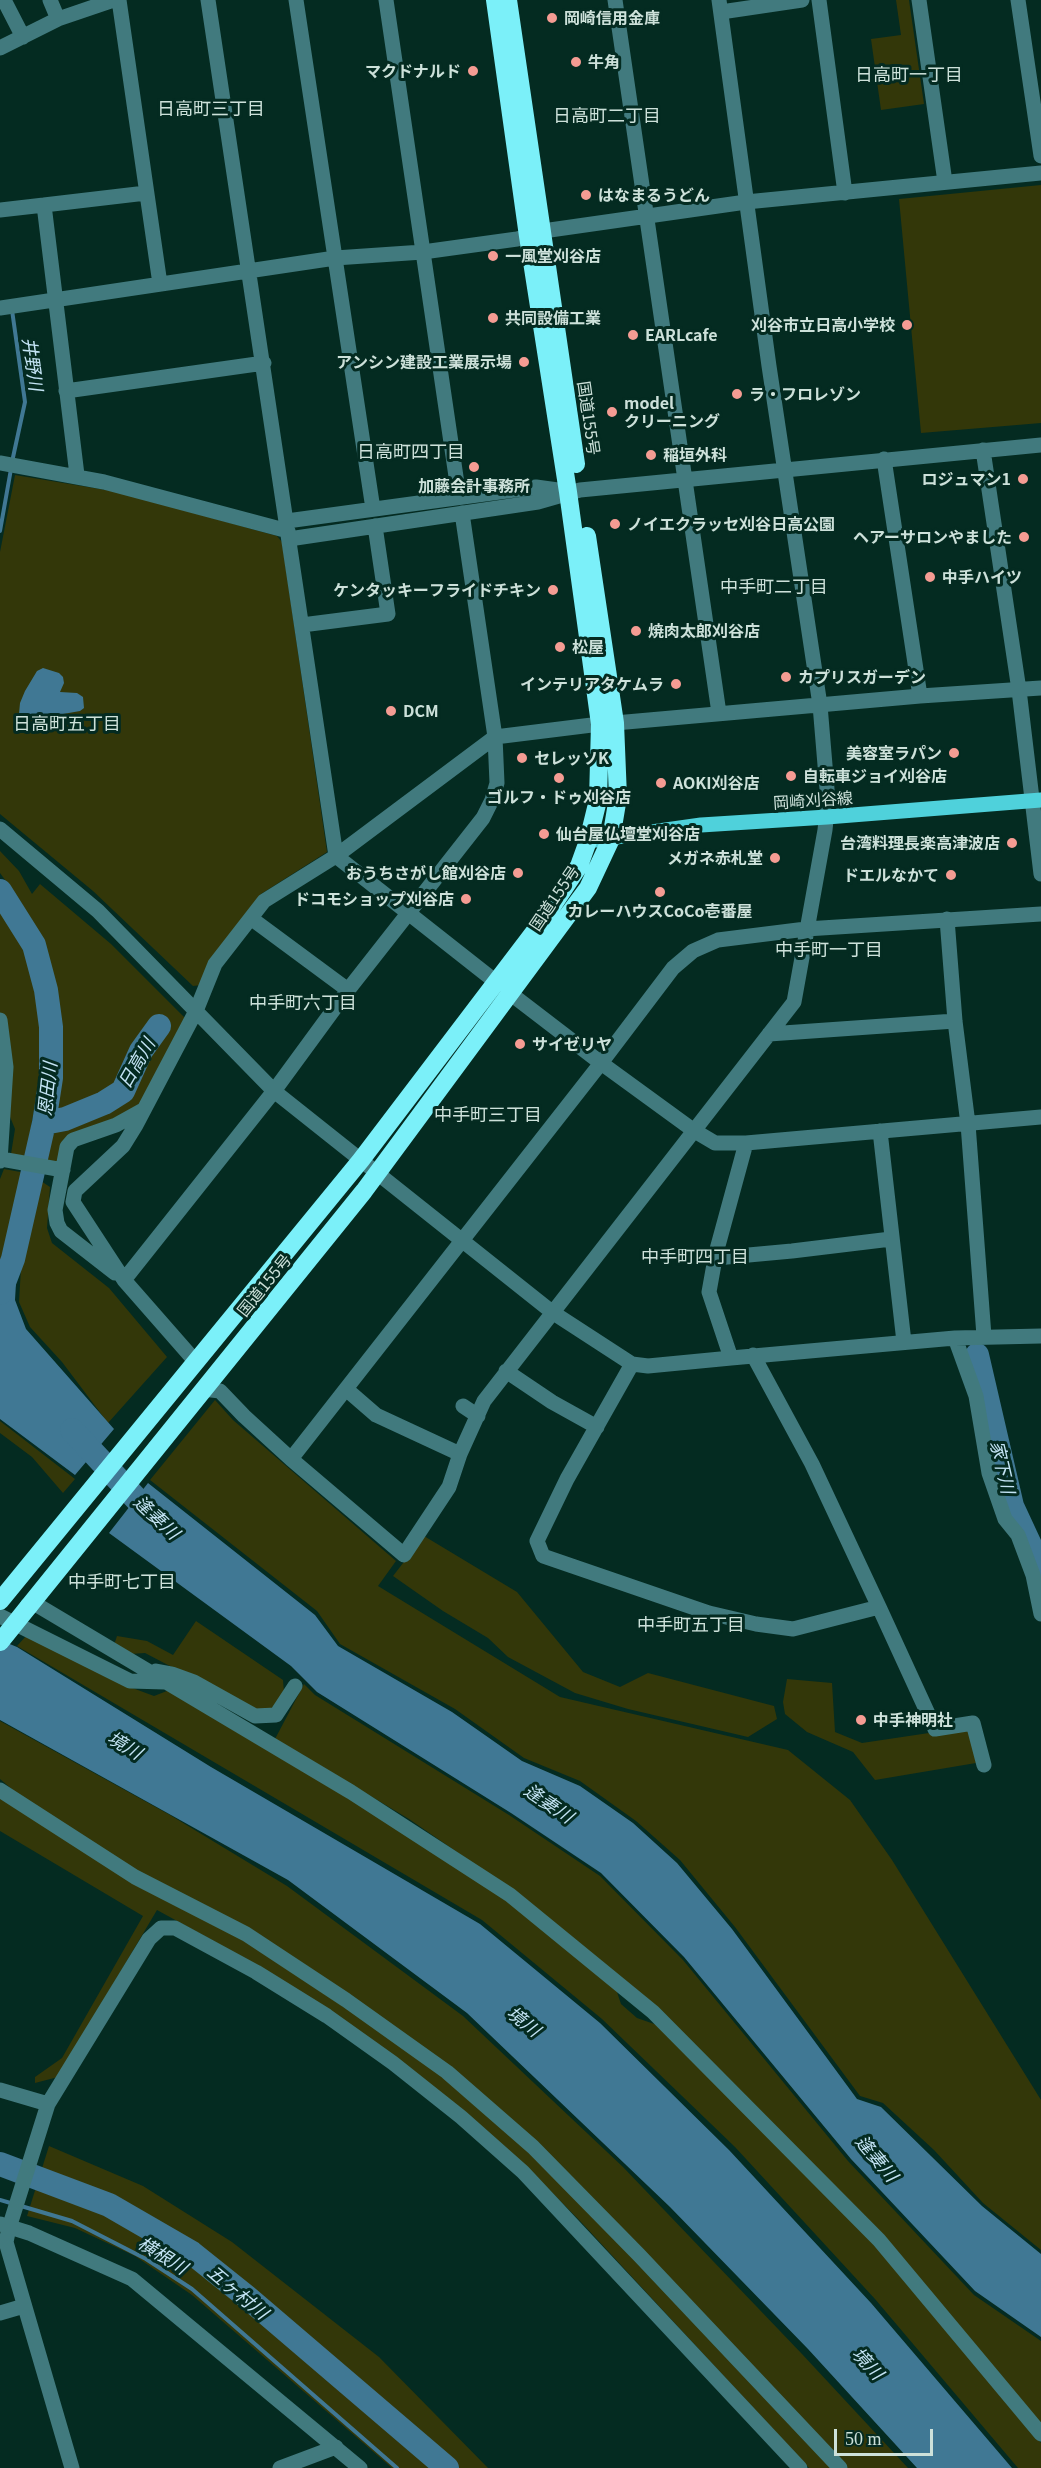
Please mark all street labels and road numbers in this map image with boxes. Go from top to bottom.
street label: 国道155号 [574,380,604,456]
street label: 岡崎刈谷線 [772,788,854,812]
street label: 国道155号 [525,862,583,934]
street label: 国道155号 [233,1250,295,1320]

